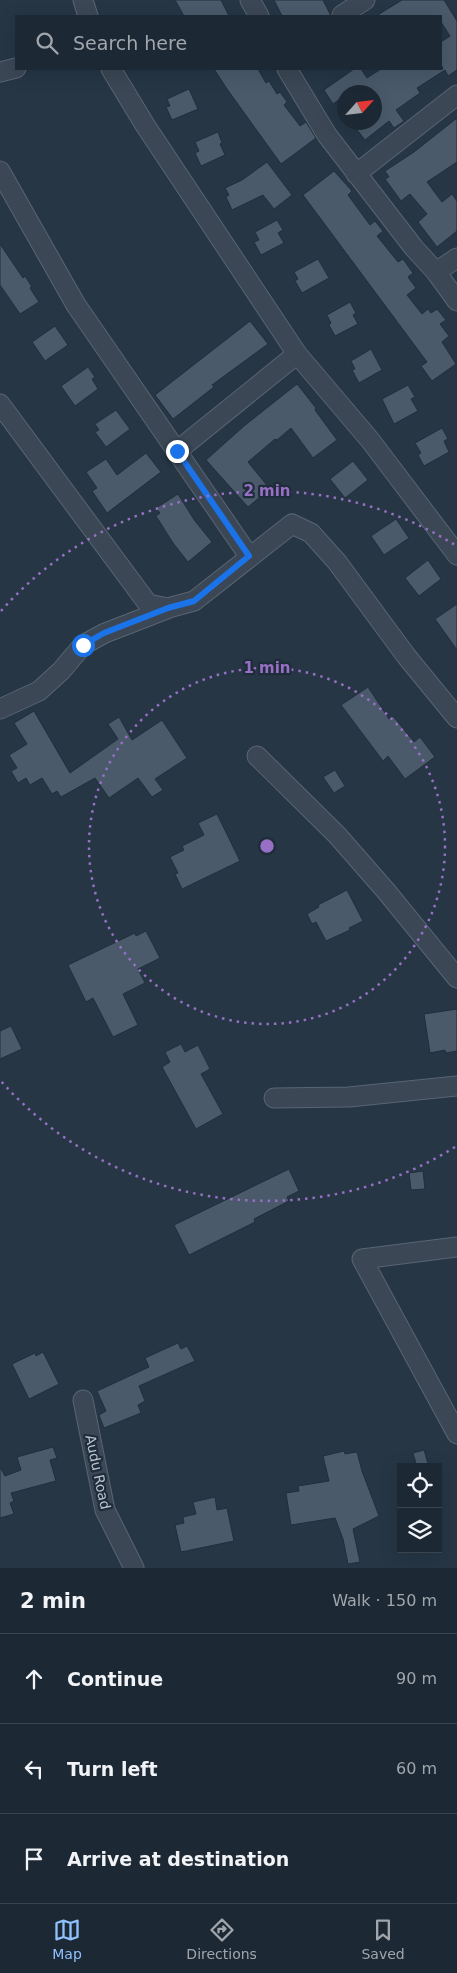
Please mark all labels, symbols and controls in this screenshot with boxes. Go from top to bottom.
search box [15,15,442,70]
icon: search [33,29,61,57]
text: Search here [73,32,187,54]
north arrow [337,85,382,130]
route end [166,440,189,463]
text: 2 min [243,482,291,500]
route start [72,634,95,657]
text: 1 min [243,659,291,677]
centre of rings [258,837,276,855]
street label: Audu Road [82,1433,114,1511]
map controls [397,1463,442,1553]
button: locate [397,1463,442,1508]
button: layers [397,1508,442,1553]
text: 2 min [20,1589,86,1613]
text: Walk · 150 m [332,1591,437,1610]
icon: ahead [20,1665,48,1693]
text: Continue [67,1668,163,1690]
text: 90 m [396,1669,437,1688]
icon: left [20,1755,48,1783]
text: Turn left [67,1758,158,1780]
text: 60 m [396,1759,437,1778]
icon: arrive [20,1845,48,1873]
text: Arrive at destination [67,1848,289,1870]
tab: Map [52,1916,82,1962]
tab: Directions [186,1916,257,1962]
tab: Saved [361,1916,405,1962]

